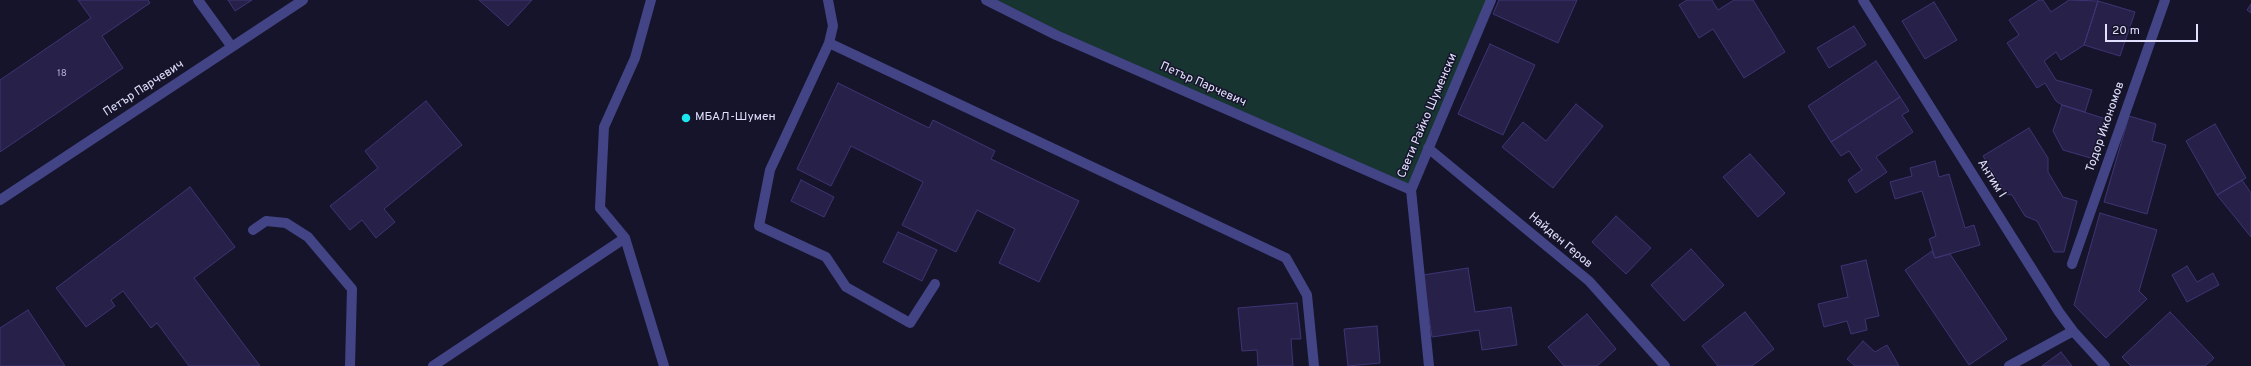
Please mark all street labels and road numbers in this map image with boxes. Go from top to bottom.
street label: Свети Райко Шуменски [1395,51,1461,181]
street label: Петър Парчевич [101,58,187,120]
street label: Петър Парчевич [1158,60,1248,110]
street label: Тодор Икономов [2084,80,2128,174]
street label: Антим I [1974,157,2008,201]
street label: Найден Геров [1525,210,1595,272]

